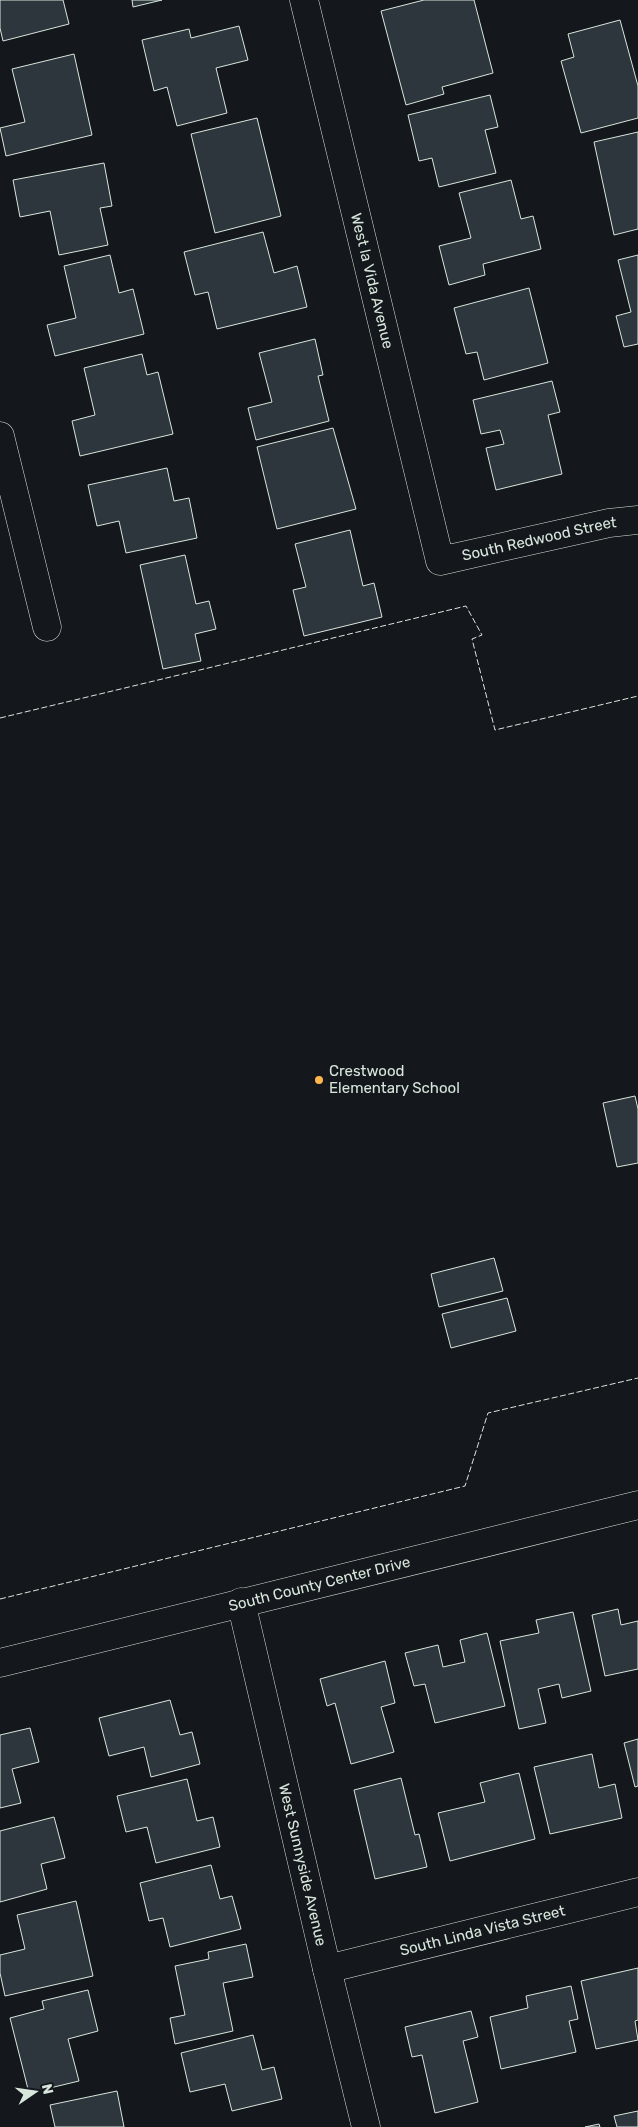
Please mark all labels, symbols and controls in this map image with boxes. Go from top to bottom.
street label: West la Vida Avenue [347,211,397,351]
street label: South Redwood Street [460,513,617,565]
place label: Crestwood Elementary School [329,1062,460,1097]
marker: Crestwood Elementary School [313,1074,325,1086]
street label: South County Center Drive [227,1553,412,1615]
street label: West Sunnyside Avenue [275,1782,330,1948]
street label: South Linda Vista Street [398,1901,567,1960]
north arrow [10,2067,60,2117]
text: N [38,2082,57,2096]

